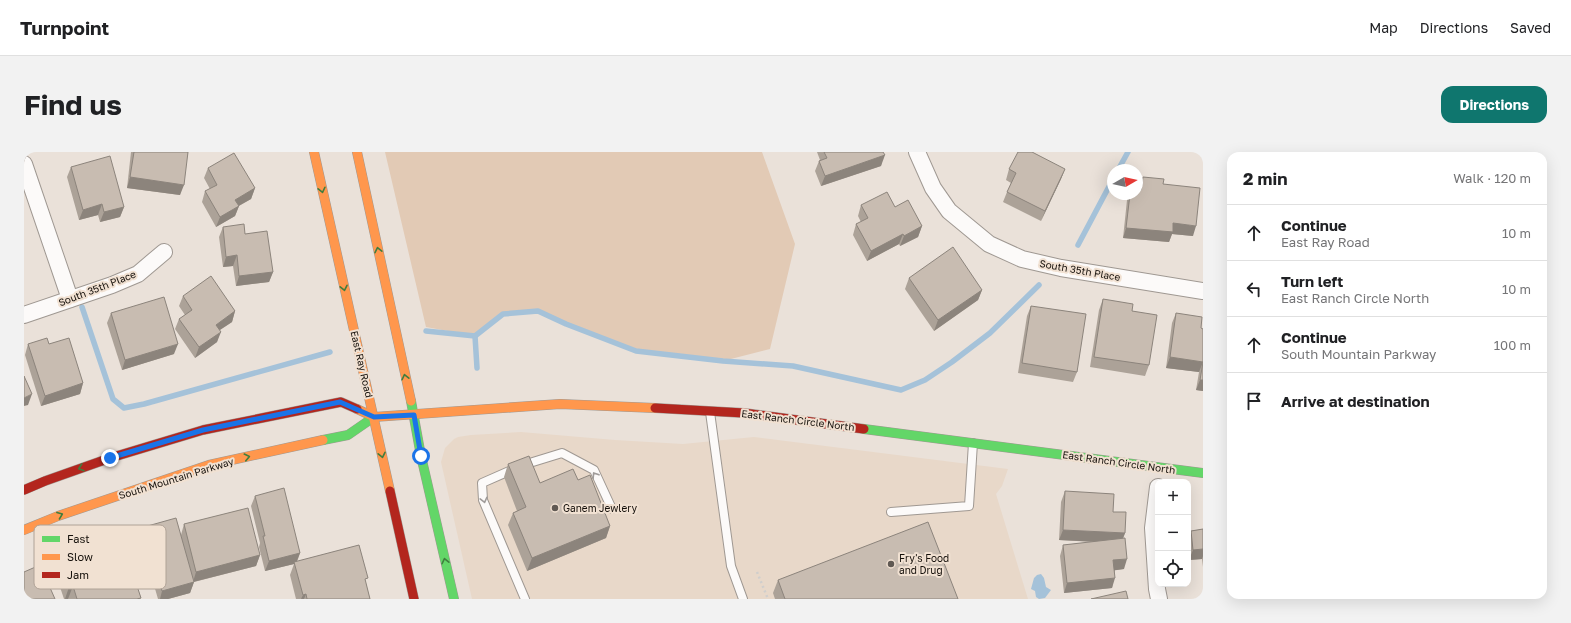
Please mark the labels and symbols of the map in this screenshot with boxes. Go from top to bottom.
north arrow [1107,164,1143,200]
one-way arrow [318,187,326,193]
one-way arrow [374,246,382,253]
street label: South 35th Place [1039,257,1122,283]
street label: South 35th Place [57,268,138,308]
one-way arrow [340,285,348,292]
street label: East Ray Road [348,329,376,399]
one-way arrow [401,374,409,380]
street label: East Ranch Circle North [741,407,855,433]
route start [412,447,430,465]
street label: East Ranch Circle North [1062,448,1176,476]
route end [101,449,119,467]
one-way arrow [377,452,386,459]
one-way arrow [244,453,251,461]
street label: South Mountain Parkway [117,455,235,501]
one-way arrow [78,463,85,472]
one-way arrow [593,472,600,479]
one-way arrow [480,497,488,504]
place label: Ganem Jewlery [563,502,637,514]
marker: Ganem Jewlery [550,503,560,513]
one-way arrow [56,512,63,520]
legend [34,525,166,589]
text: Fast [67,532,90,545]
text: Slow [67,550,93,563]
place label: Fry's Food and Drug [899,552,949,576]
one-way arrow [442,558,450,564]
marker: Fry's Food and Drug [886,559,896,569]
text: Jam [67,568,89,581]

